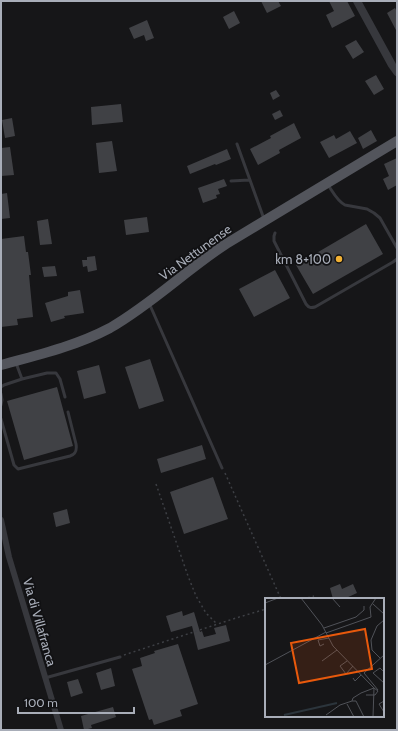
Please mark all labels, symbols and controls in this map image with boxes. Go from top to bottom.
street label: Via Nettunense [156,220,234,283]
place label: km 8+100 [275,251,331,267]
marker: km 8+100 [334,254,344,264]
street label: Via di Villafranca [20,576,60,669]
inset map [265,598,384,717]
scale bar [18,689,134,715]
text: 100 m [24,695,58,710]

